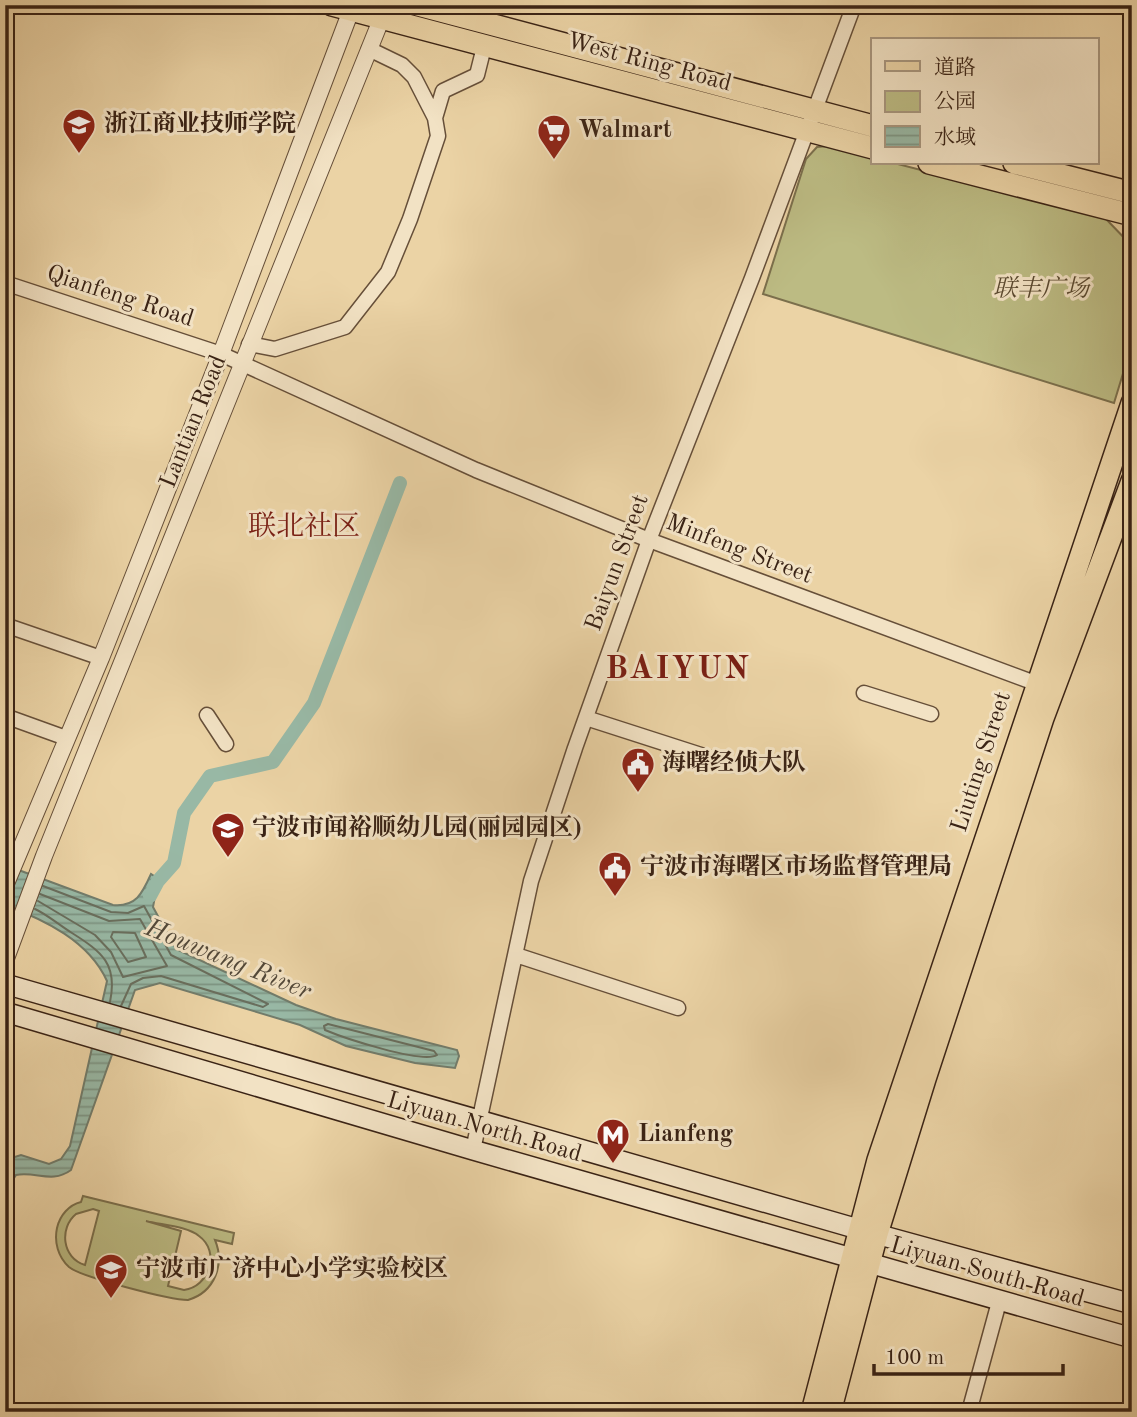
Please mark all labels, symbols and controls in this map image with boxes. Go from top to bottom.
street label: West Ring Road [564,29,734,97]
legend [871,38,1098,164]
text: 道路 [934,56,976,79]
text: 公园 [934,90,976,113]
school or university icon: 浙江商业技师学院 [60,106,98,155]
place label: 浙江商业技师学院 [104,110,296,137]
supermarket icon: Walmart [535,112,573,161]
place label: Walmart [578,119,672,143]
text: 水域 [934,126,976,149]
street label: Qianfeng Road [43,262,197,332]
park label: 联丰广场 [993,275,1091,302]
street label: Lantian Road [157,352,231,492]
street label: Baiyun Street [582,491,654,635]
district label: 联北社区 [248,511,360,542]
street label: Minfeng Street [662,511,816,589]
district label: BAIYUN [605,654,751,686]
street label: Liuting Street [948,689,1016,835]
public building icon: 海曙经侦大队 [619,745,657,794]
place label: 海曙经侦大队 [662,749,806,776]
school or university icon: 宁波市闻裕顺幼儿园(丽园园区) [209,810,247,859]
place label: 宁波市闻裕顺幼儿园(丽园园区) [252,814,582,841]
public building icon: 宁波市海曙区市场监督管理局 [596,849,634,898]
place label: 宁波市海曙区市场监督管理局 [640,853,952,880]
water label: Houwang River [140,915,315,1005]
street label: Liyuan North Road [384,1089,584,1167]
metro station icon: Lianfeng [594,1116,632,1165]
place label: Lianfeng [638,1123,734,1147]
street label: Liyuan South Road [887,1234,1087,1312]
school or university icon: 宁波市广济中心小学实验校区 [92,1251,130,1300]
place label: 宁波市广济中心小学实验校区 [136,1255,448,1282]
scale bar [874,1333,1064,1377]
text: 100 m [885,1348,944,1369]

